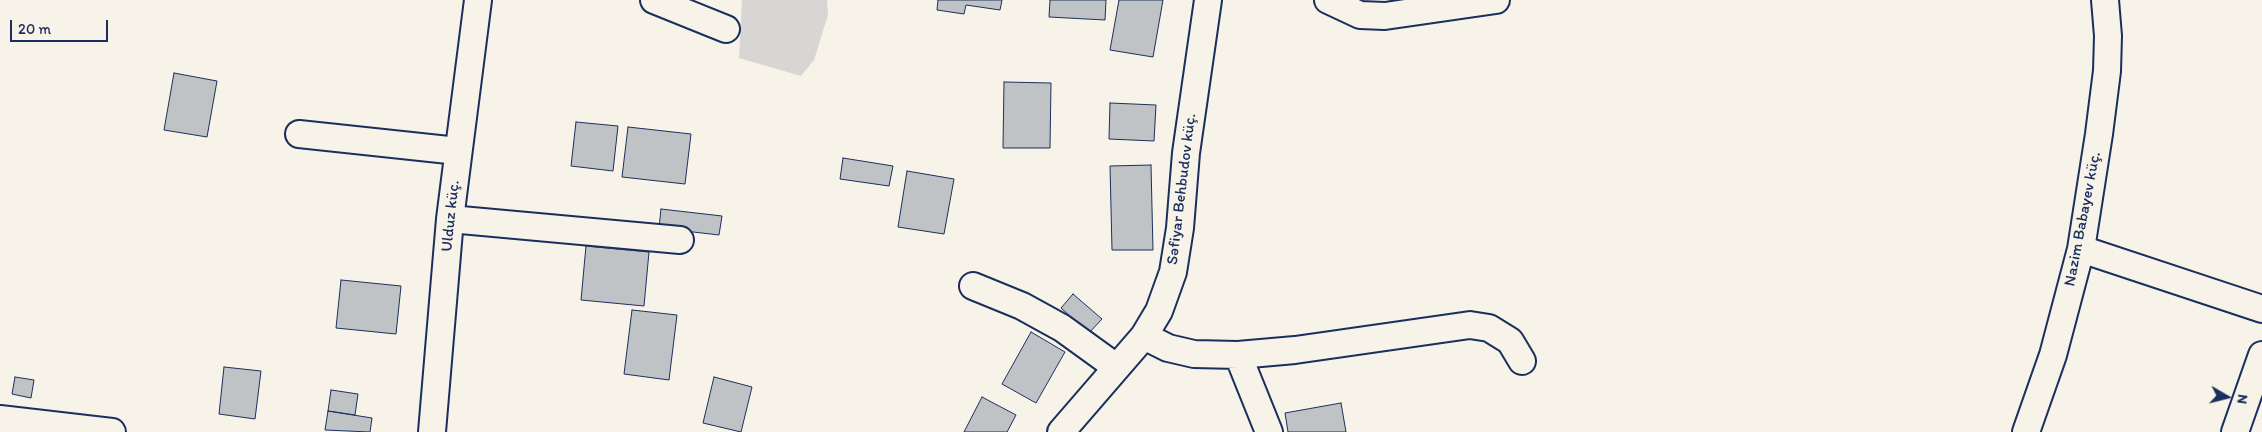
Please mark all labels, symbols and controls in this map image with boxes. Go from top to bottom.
scale bar [12,10,110,42]
text: 20 m [18,20,51,38]
street label: Səfiyar Behbudov küç. [1163,112,1201,266]
street label: Nazim Babayev küç. [2061,150,2105,288]
street label: Ulduz küç. [438,179,464,253]
north arrow [2202,372,2252,422]
text: N [2233,393,2251,405]

